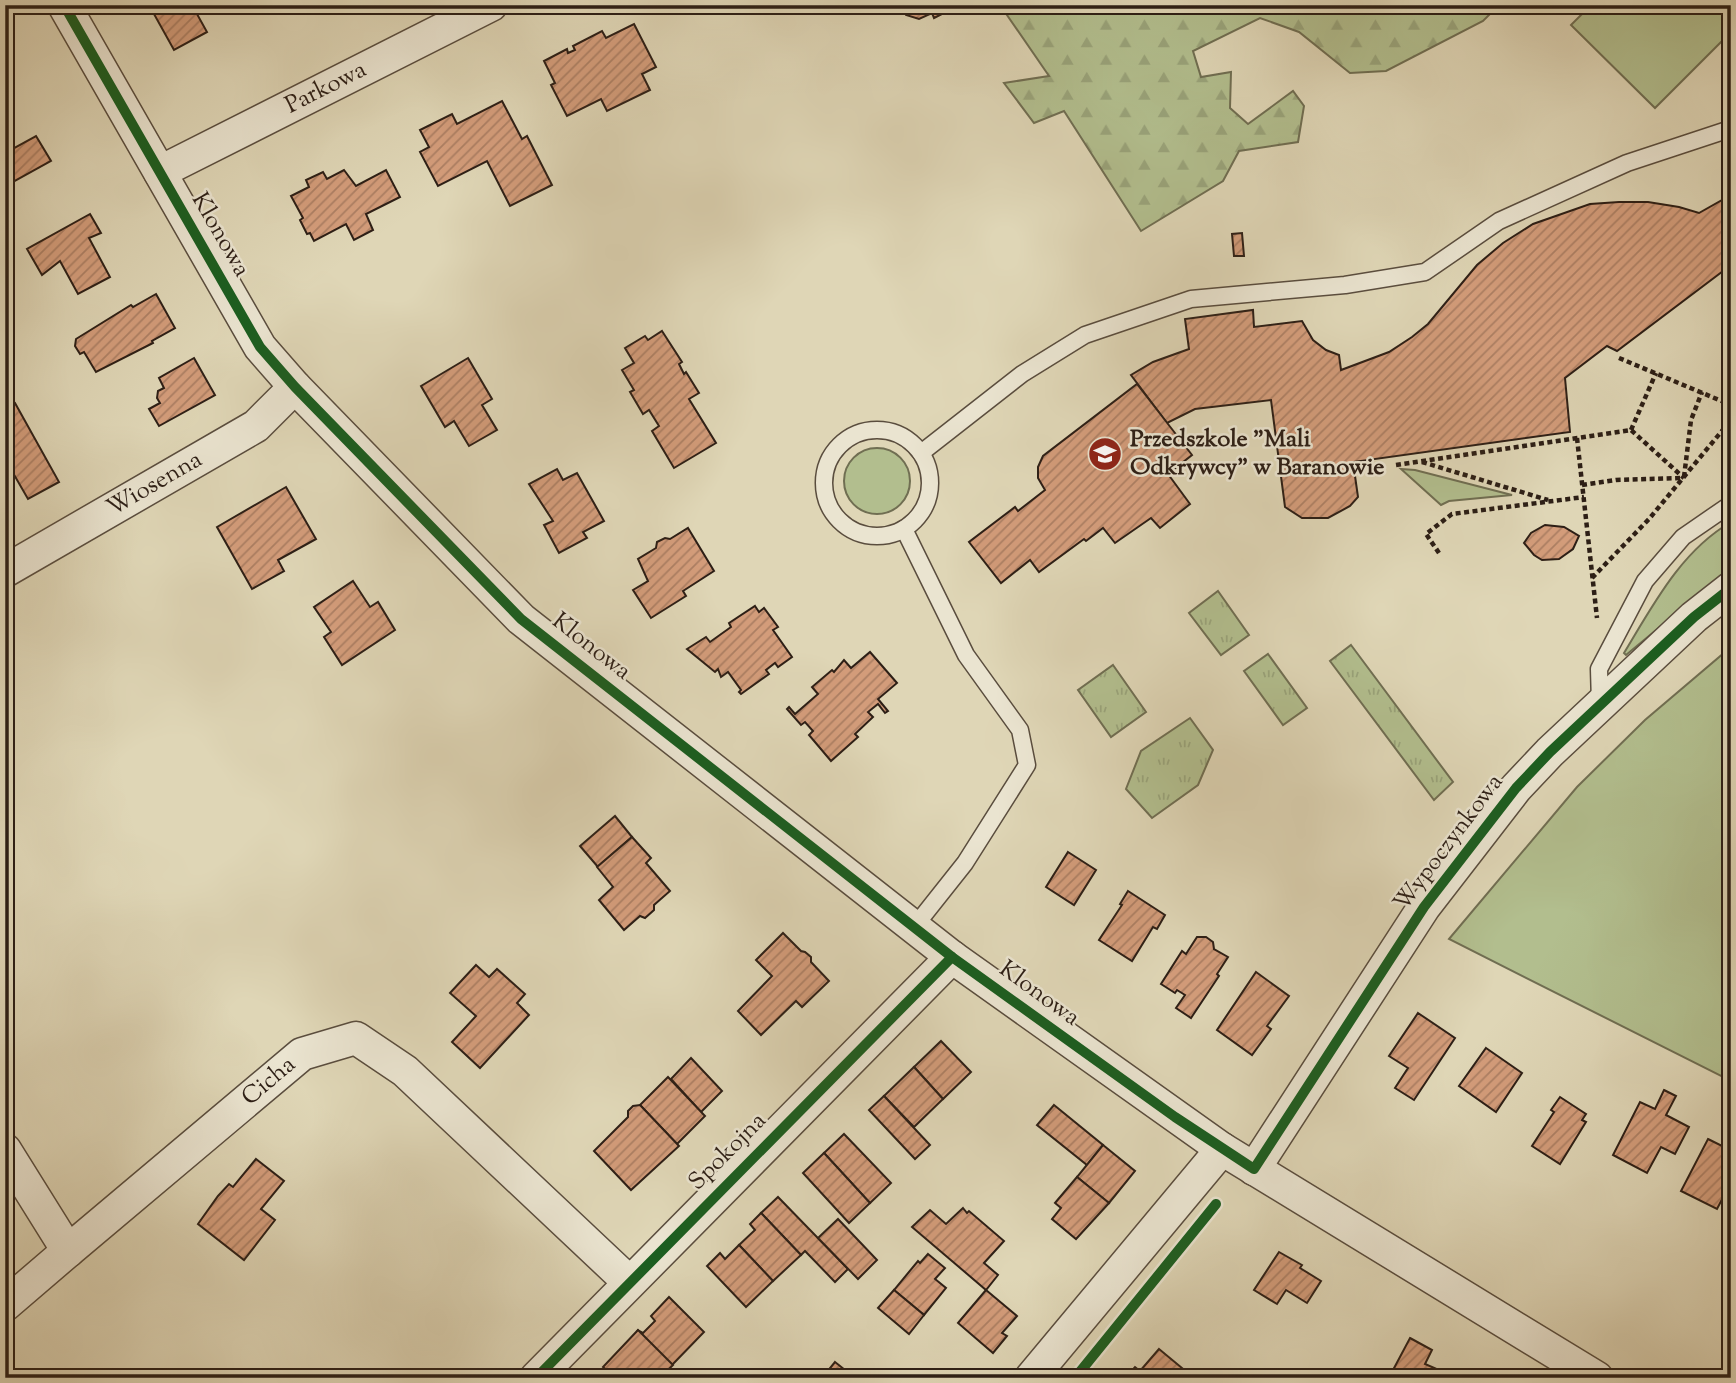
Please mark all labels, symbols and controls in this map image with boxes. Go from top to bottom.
street label: Parkowa [280,53,373,123]
street label: Klonowa [182,187,258,283]
place label: Przedszkole "Mali Odkrywcy" w Baranowie [1130,423,1385,485]
school or university icon: Przedszkole "Mali Odkrywcy" w Baranowie [1086,435,1124,473]
street label: Wiosenna [101,443,209,525]
street label: Klonowa [544,605,638,689]
street label: Wypoczynkowa [1386,767,1512,919]
street label: Klonowa [992,953,1086,1035]
street label: Cicha [235,1049,304,1114]
street label: Spokojna [681,1105,775,1199]

